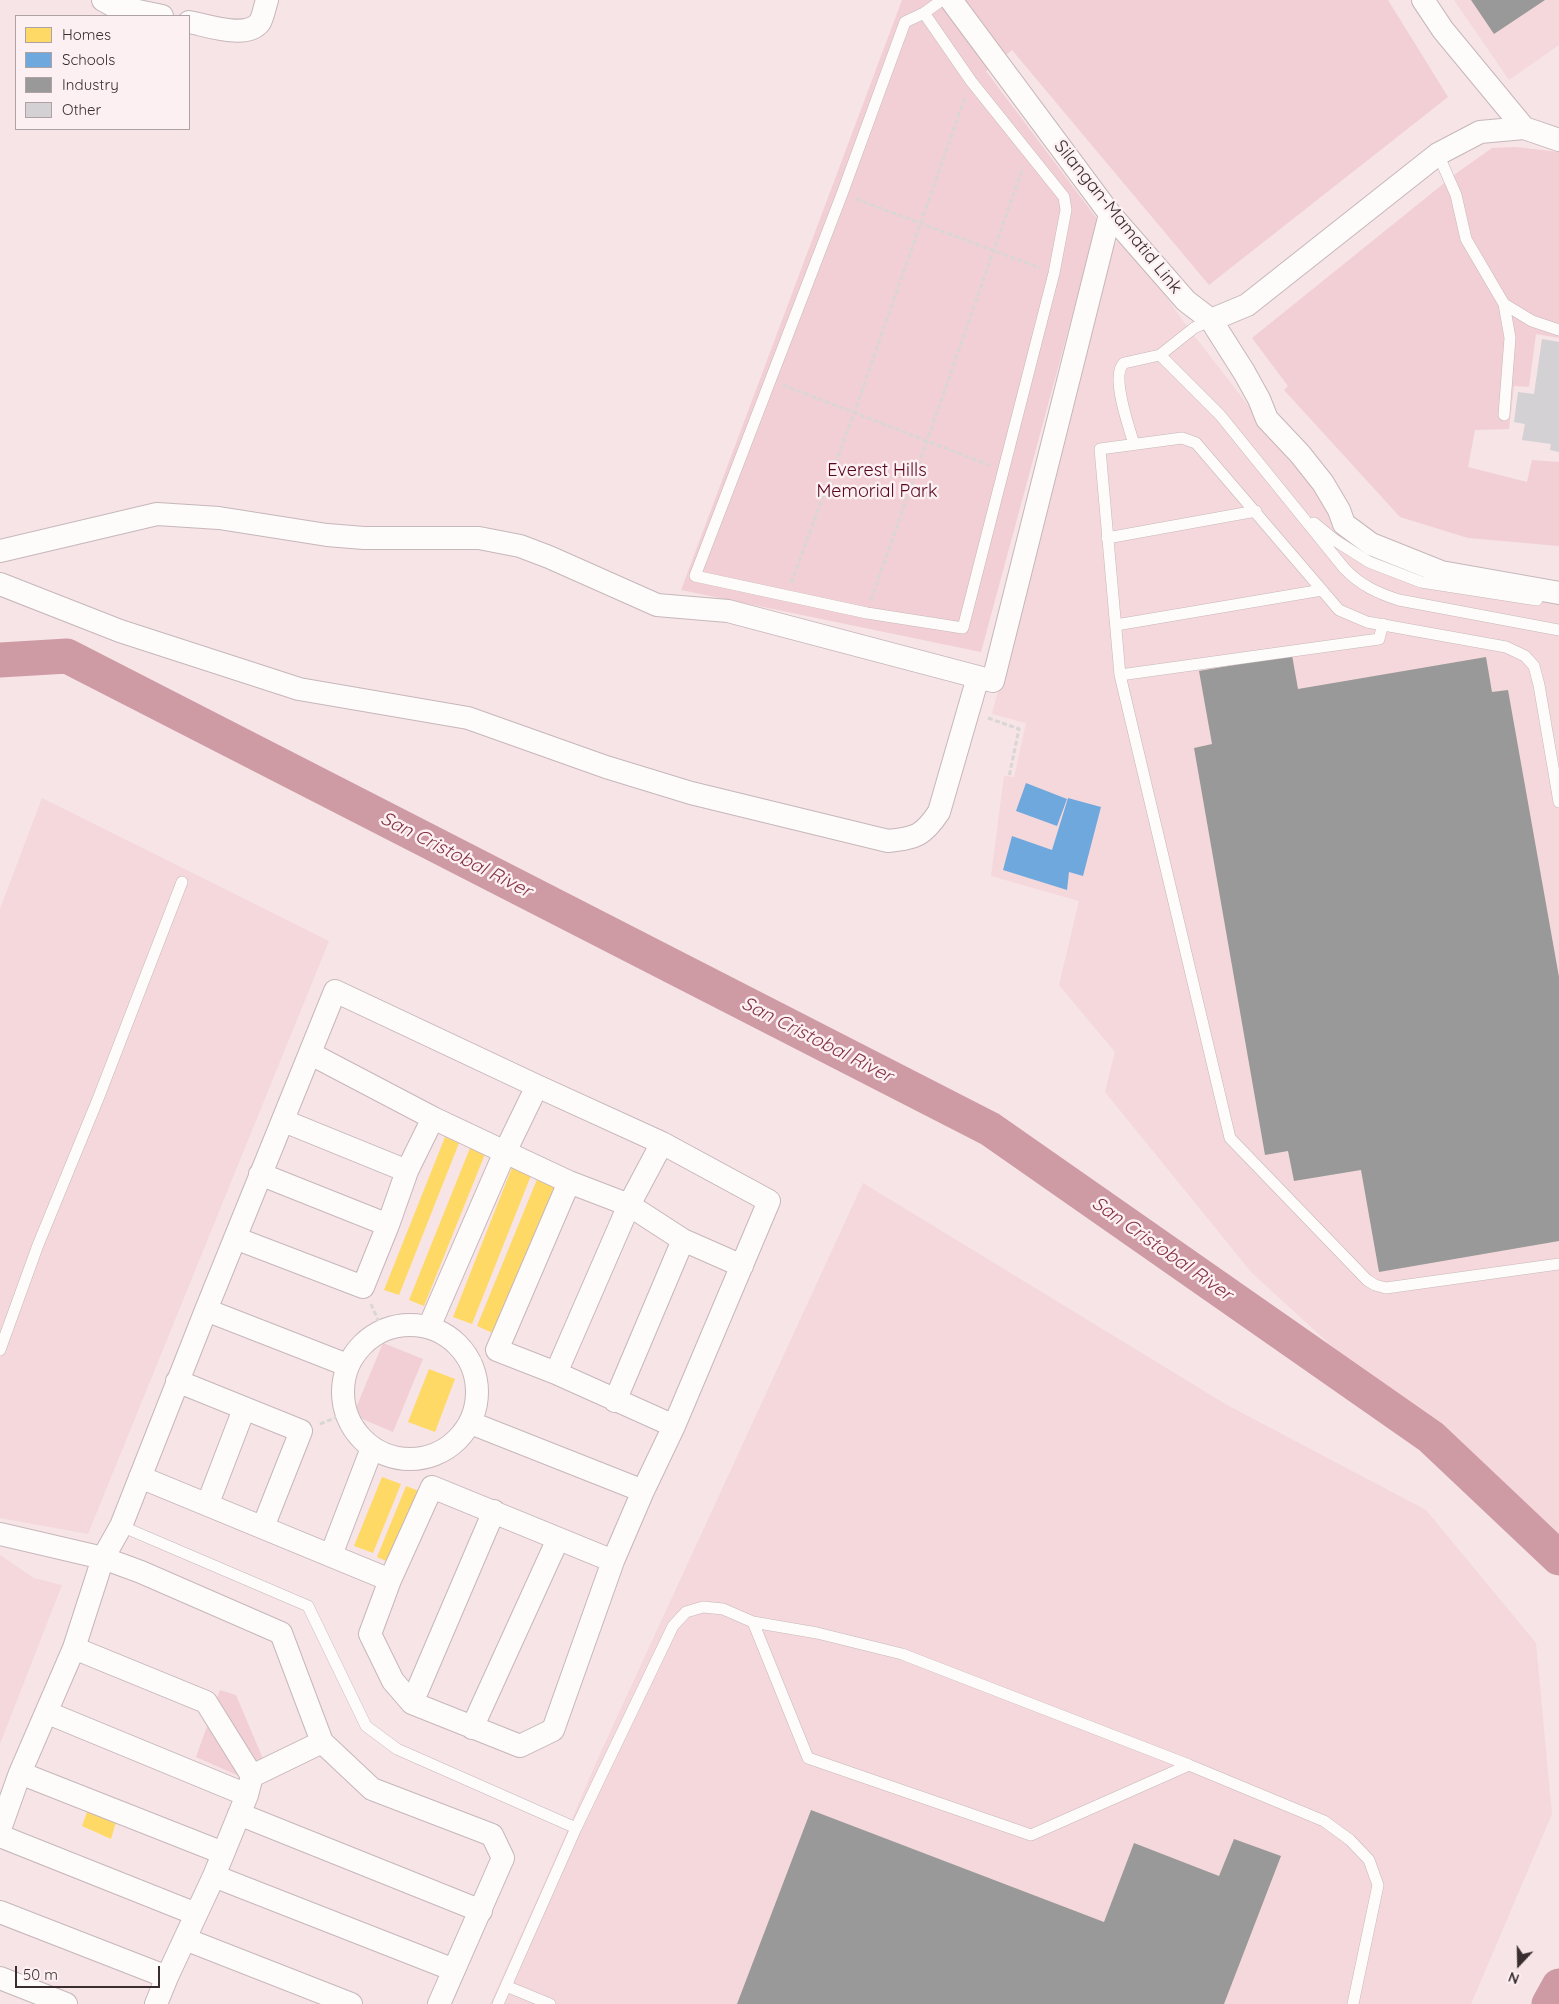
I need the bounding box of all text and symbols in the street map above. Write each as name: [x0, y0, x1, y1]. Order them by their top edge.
legend: [15, 15, 190, 130]
text: Homes: [62, 25, 111, 44]
text: Schools: [62, 50, 115, 69]
text: Industry: [62, 75, 119, 94]
text: Other: [62, 100, 101, 119]
street label: Silangan-Mamatid Link: [1049, 136, 1187, 298]
park label: Everest Hills Memorial Park: [816, 460, 938, 502]
water label: San Cristobal River: [377, 807, 535, 903]
water label: San Cristobal River: [738, 992, 896, 1088]
water label: San Cristobal River: [1087, 1192, 1237, 1306]
north arrow: [1494, 1939, 1544, 1989]
scale bar: [18, 1956, 162, 1988]
text: 50 m: [23, 1965, 58, 1984]
text: N: [1506, 1968, 1522, 1988]

